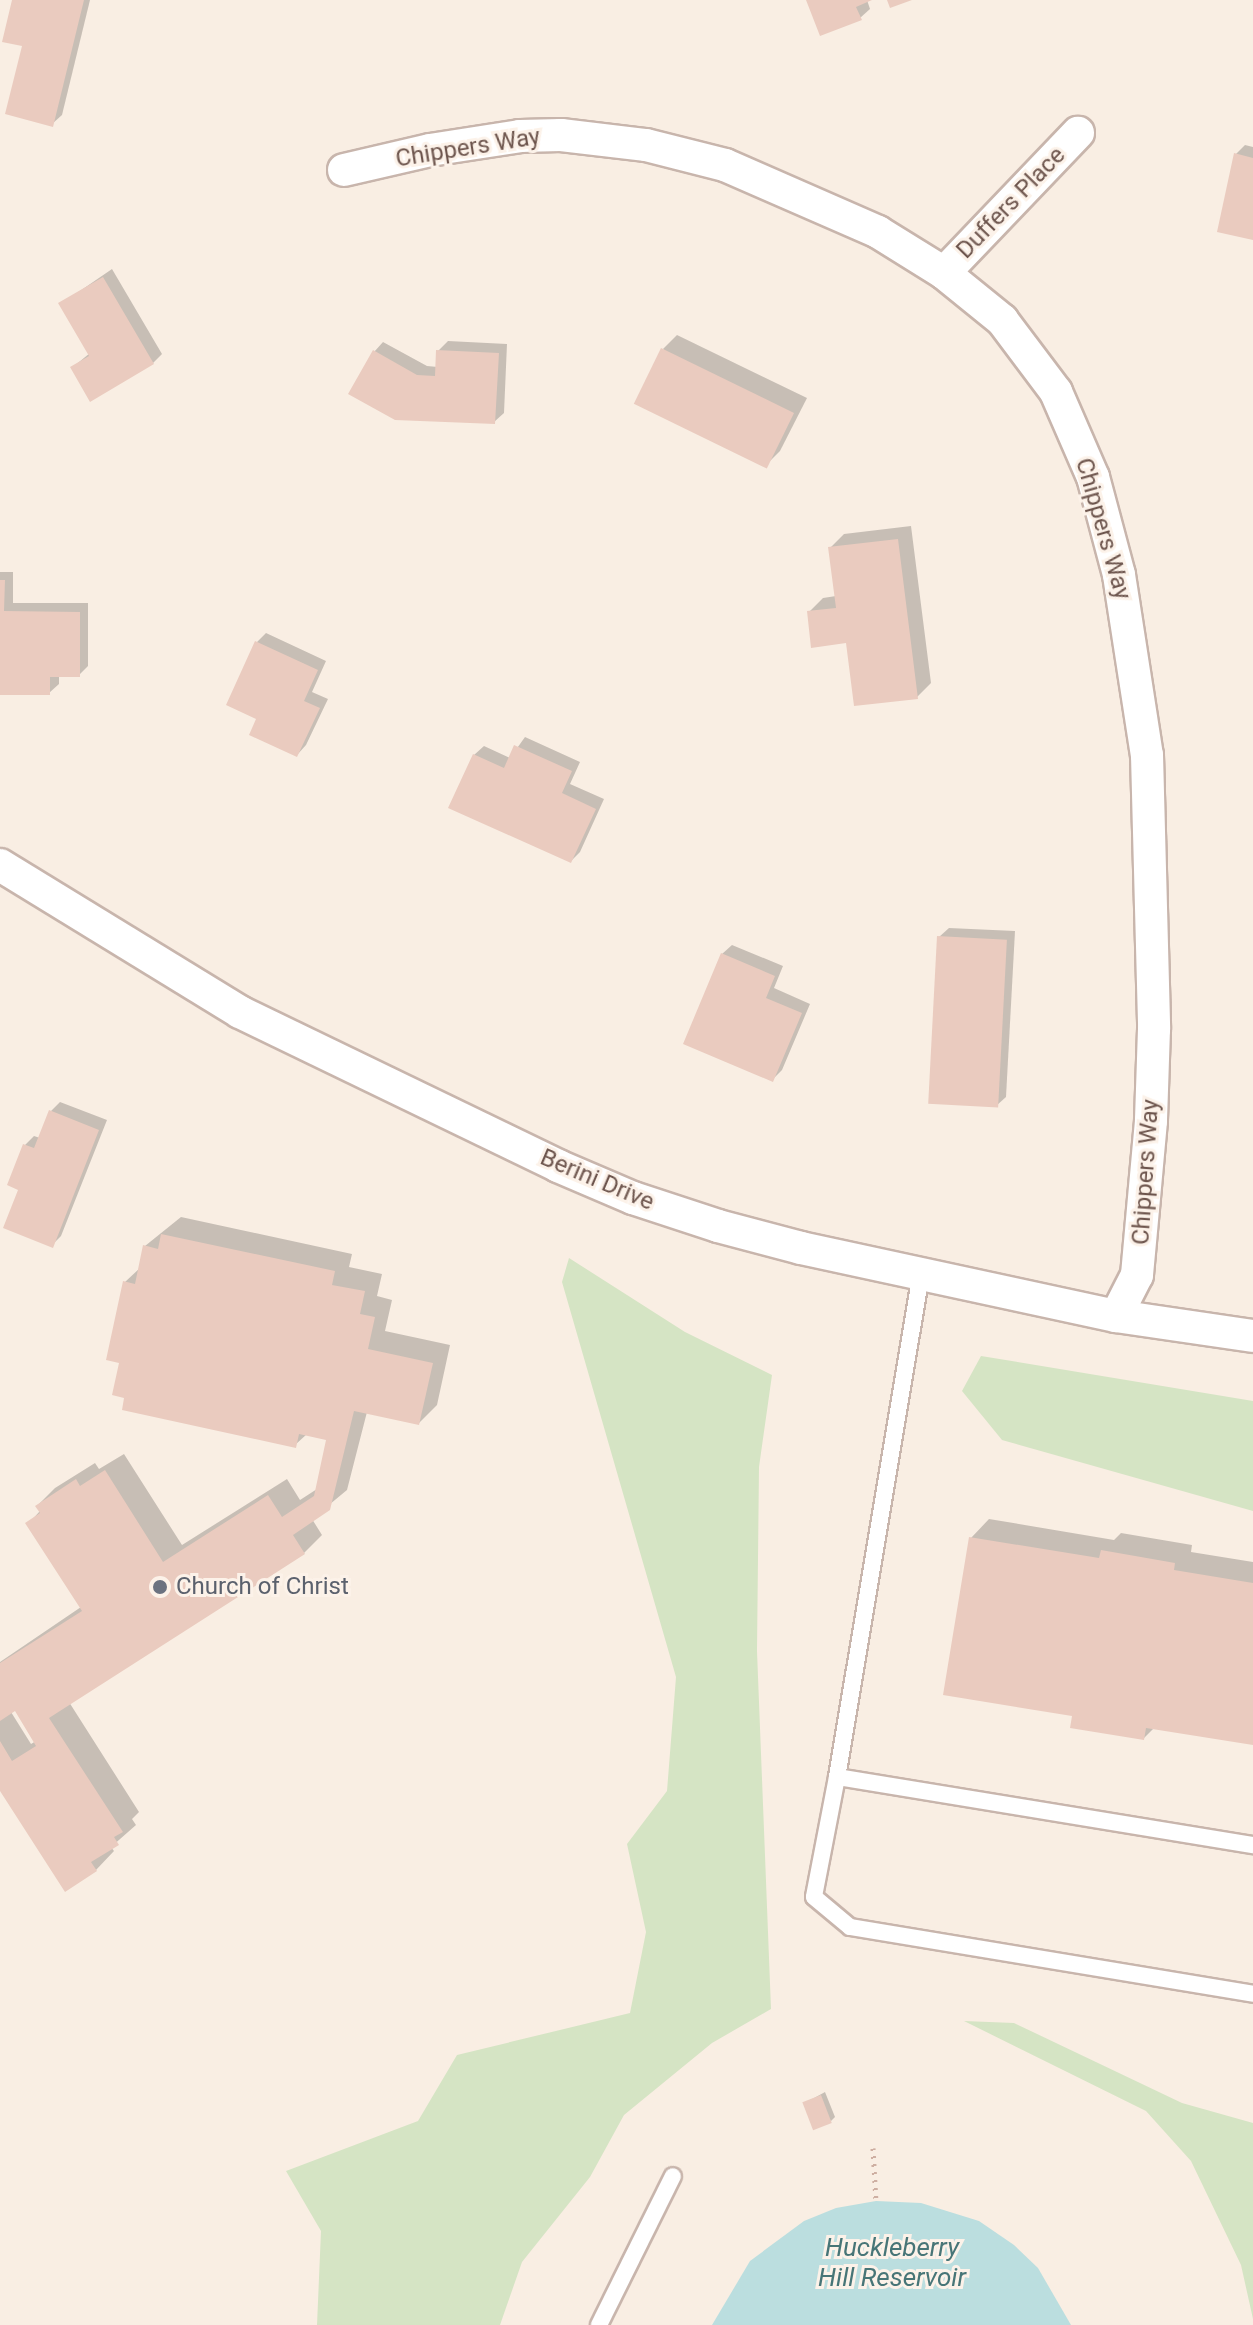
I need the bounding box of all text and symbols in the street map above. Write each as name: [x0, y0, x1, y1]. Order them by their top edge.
street label: Chippers Way: [394, 122, 542, 174]
street label: Duffers Place: [951, 141, 1071, 265]
street label: Chippers Way: [1069, 455, 1137, 603]
street label: Chippers Way: [1127, 1098, 1165, 1246]
street label: Berini Drive: [536, 1143, 658, 1217]
place label: Church of Christ: [176, 1573, 349, 1601]
marker: Church of Christ: [151, 1578, 169, 1596]
water label: Huckleberry Hill Reservoir: [818, 2232, 966, 2294]

